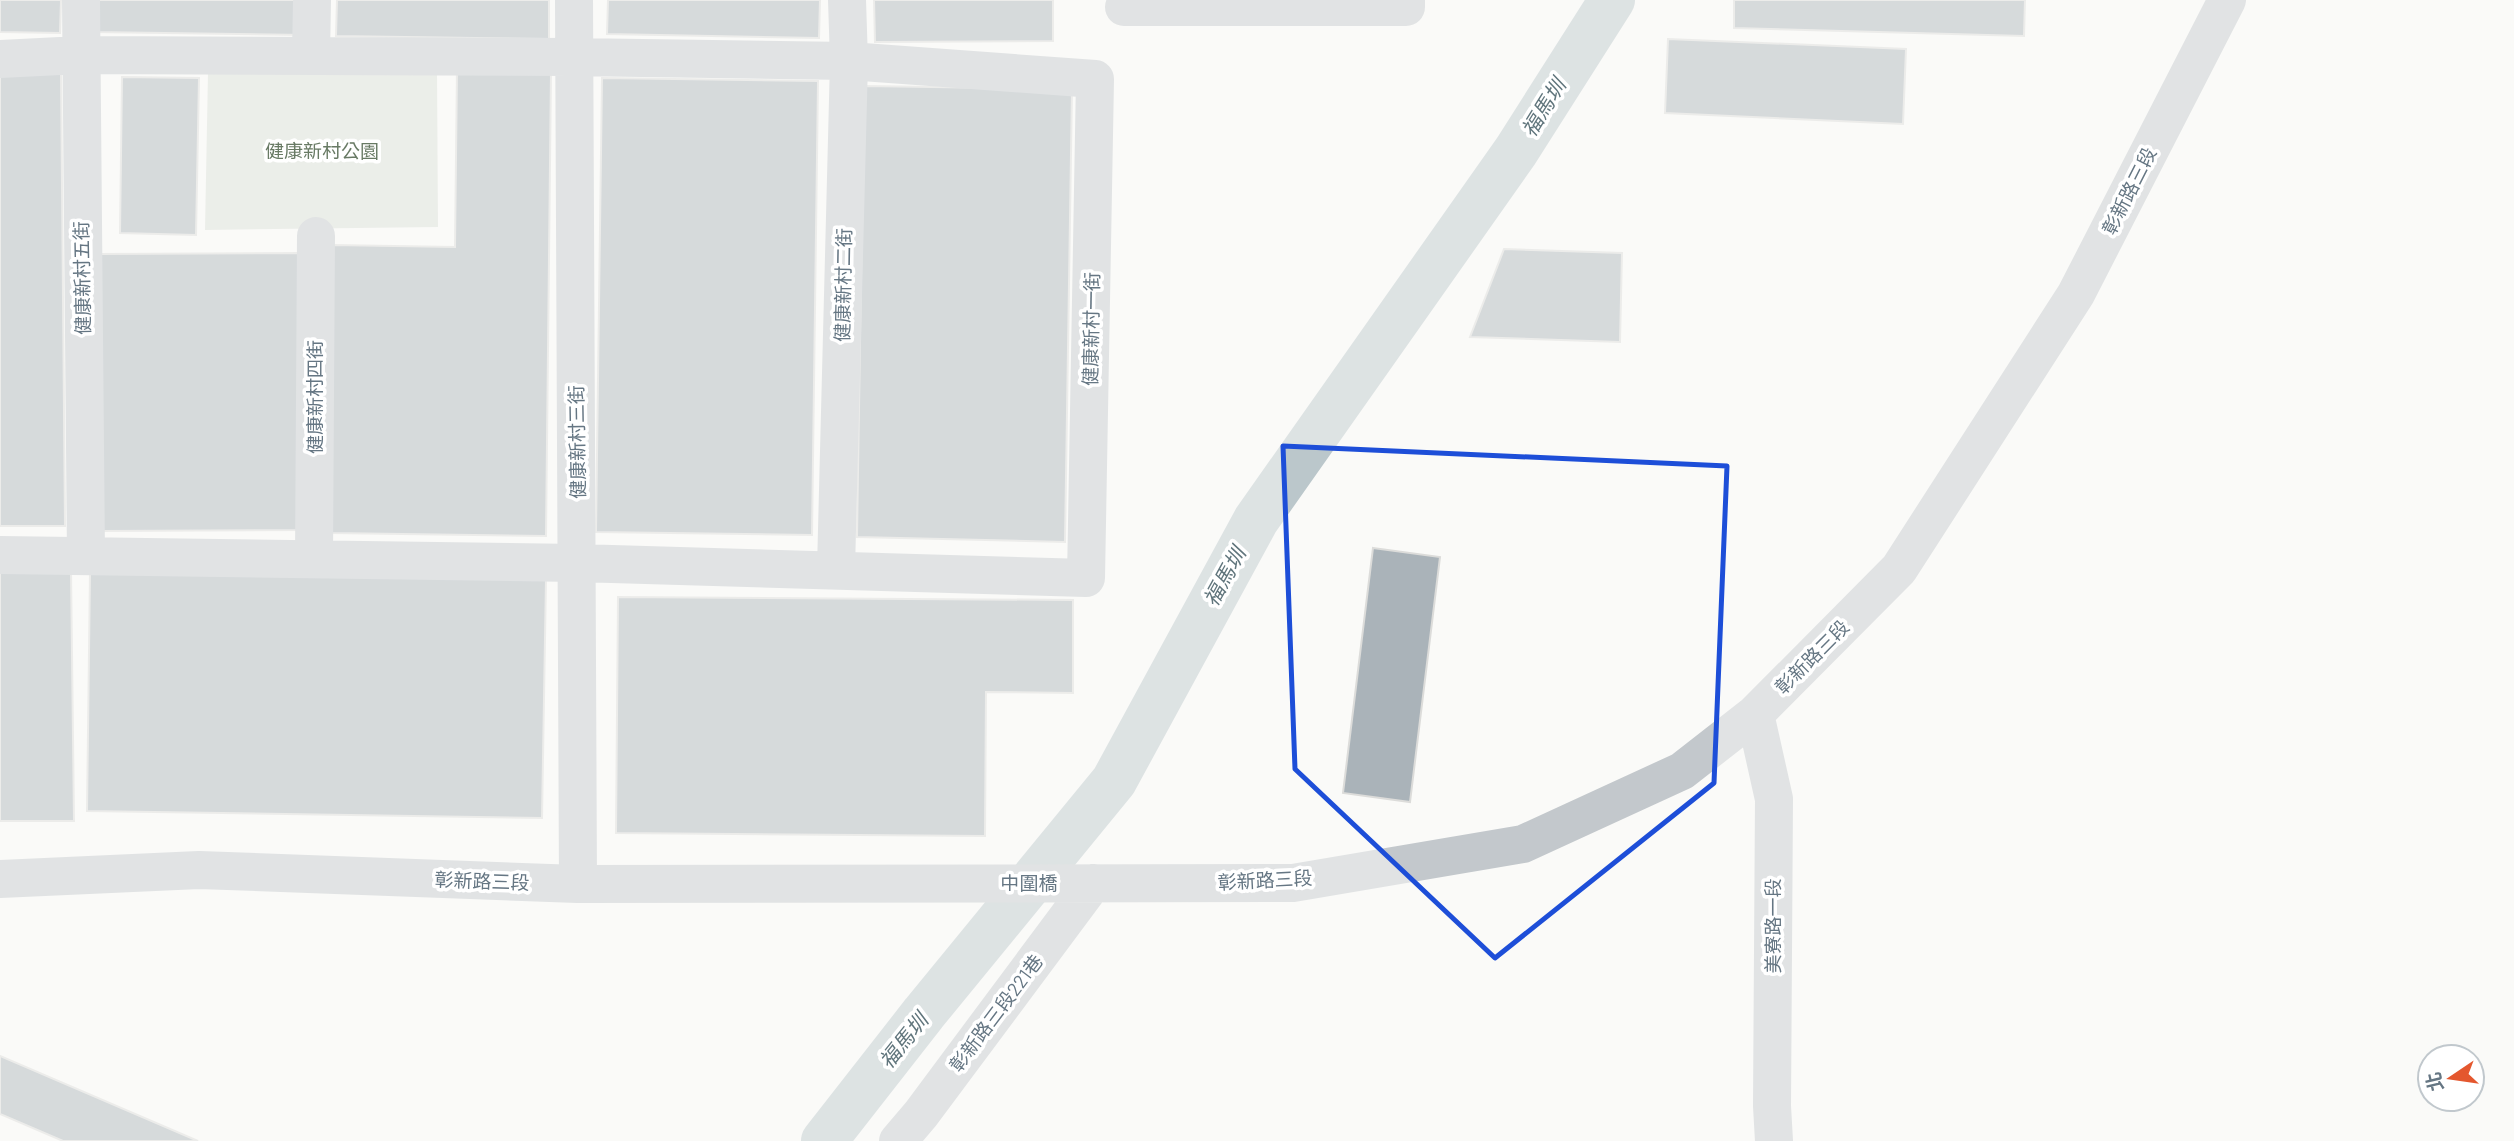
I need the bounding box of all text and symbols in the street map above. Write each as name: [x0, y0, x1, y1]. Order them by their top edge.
water label: 福馬圳: [1515, 71, 1572, 141]
park label: 健康新村公園: [265, 139, 379, 162]
street label: 彰新路三段: [2097, 143, 2160, 238]
street label: 健康新村五街: [69, 221, 94, 335]
street label: 健康新村二街: [830, 228, 855, 342]
street label: 健康新村一街: [1078, 272, 1103, 386]
street label: 健康新村四街: [303, 340, 326, 454]
street label: 健康新村三街: [564, 385, 589, 499]
water label: 福馬圳: [1197, 540, 1251, 610]
street label: 彰新路三段: [1770, 615, 1853, 698]
street label: 彰新路三段: [1217, 866, 1313, 893]
street label: 彰新路三段: [434, 867, 530, 894]
street label: 中圍橋: [1000, 871, 1058, 894]
street label: 美寮路一段: [1761, 878, 1784, 974]
street label: 彰新路三段221巷: [944, 950, 1047, 1076]
water label: 福馬圳: [873, 1005, 934, 1072]
north arrow: [2416, 1043, 2486, 1113]
text: 北: [2421, 1070, 2447, 1094]

